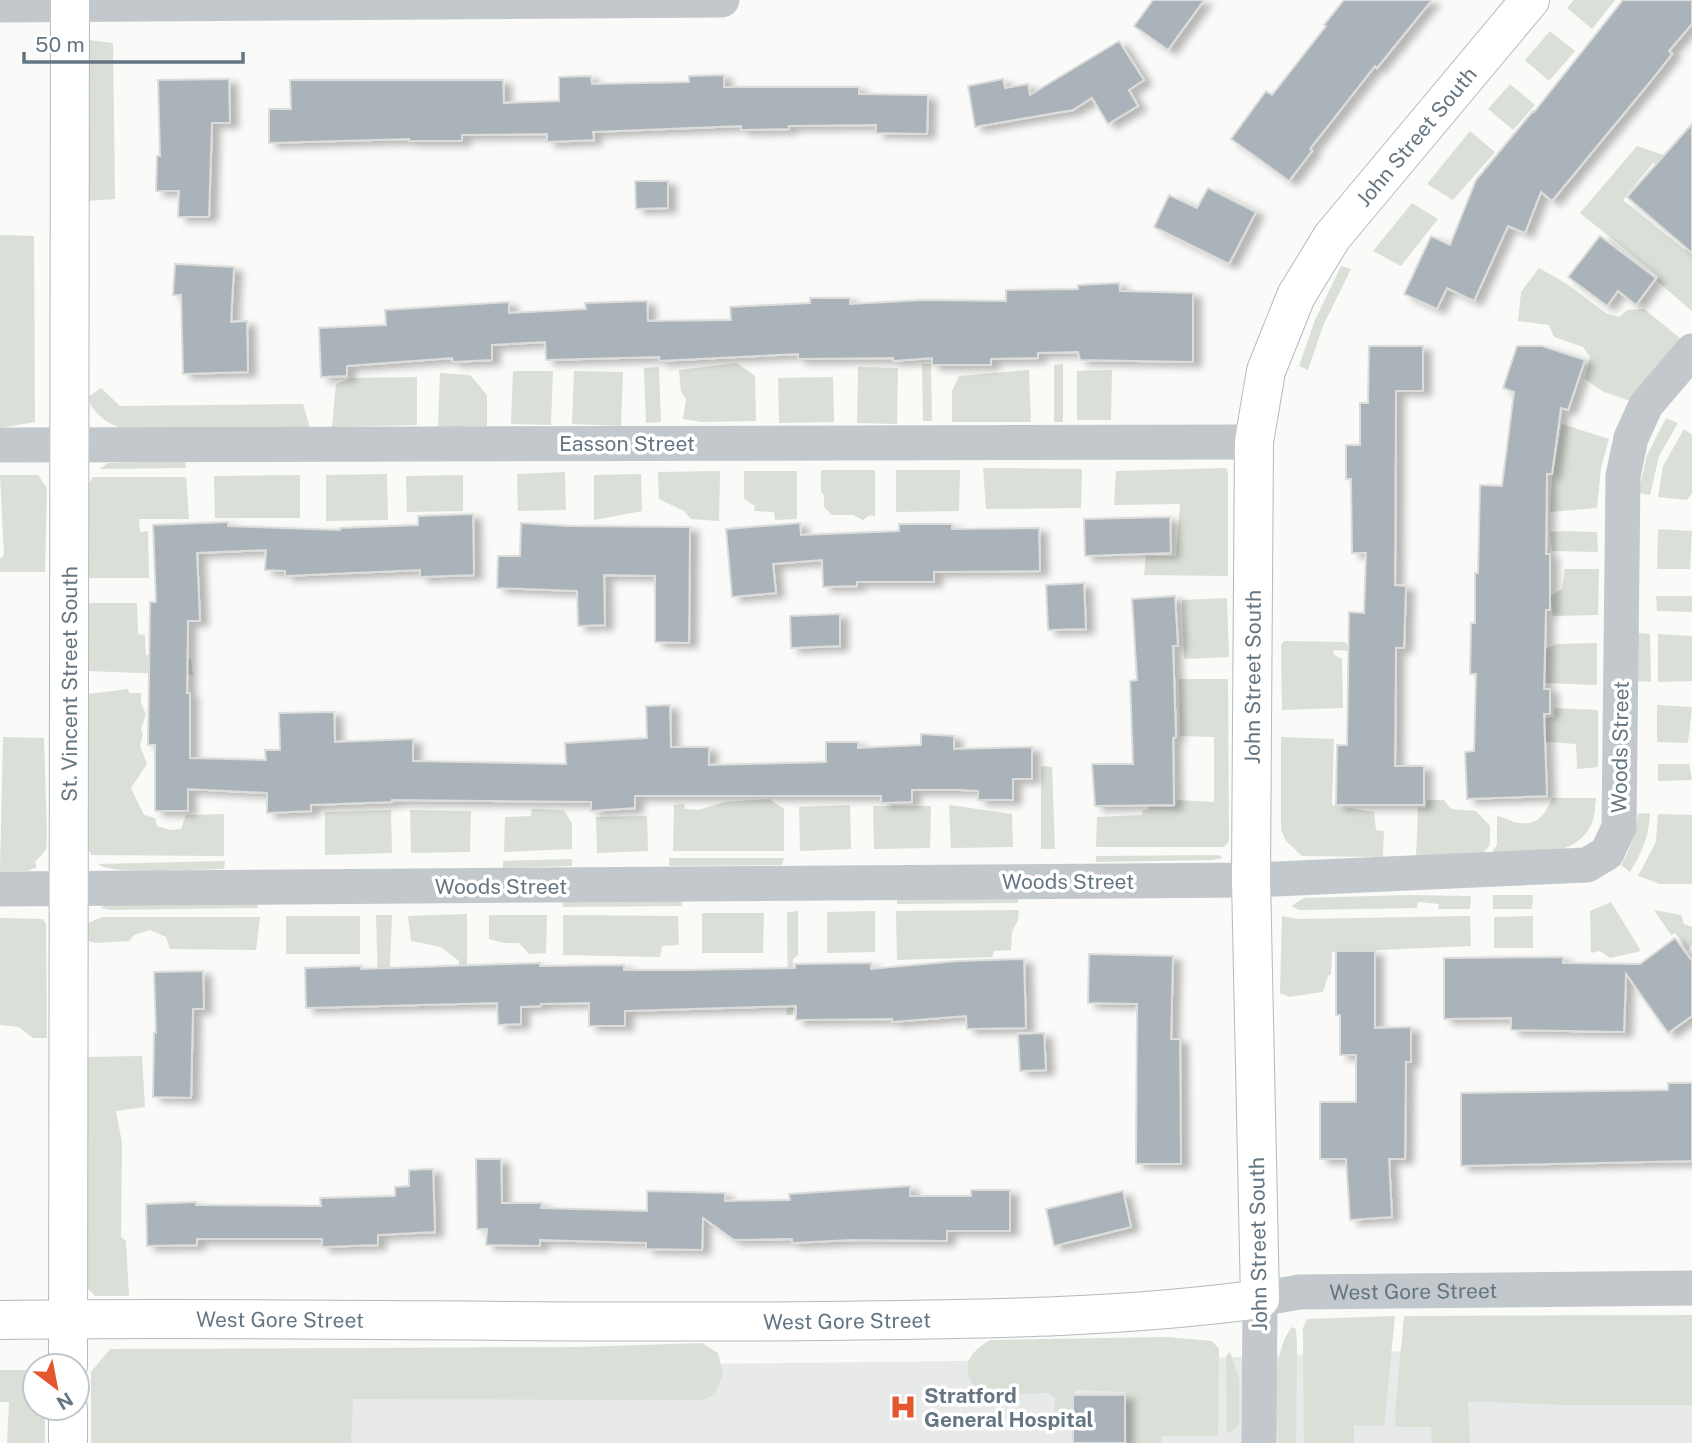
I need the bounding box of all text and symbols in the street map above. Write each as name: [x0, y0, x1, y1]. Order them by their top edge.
scale bar: [24, 21, 243, 65]
text: 50 m: [35, 32, 85, 57]
street label: John Street South: [1351, 61, 1482, 211]
street label: Easson Street: [559, 431, 695, 456]
street label: St. Vincent Street South: [56, 566, 82, 802]
street label: John Street South: [1239, 590, 1265, 764]
street label: Woods Street: [1606, 681, 1634, 813]
street label: Woods Street: [1002, 869, 1134, 894]
street label: Woods Street: [435, 874, 567, 899]
street label: John Street South: [1244, 1157, 1272, 1331]
street label: West Gore Street: [1329, 1277, 1498, 1304]
street label: West Gore Street: [196, 1306, 364, 1332]
street label: West Gore Street: [763, 1307, 931, 1334]
north arrow: [21, 1352, 91, 1422]
place label: Stratford General Hospital: [924, 1383, 1094, 1432]
text: N: [53, 1388, 77, 1415]
hospital icon: Stratford General Hospital: [888, 1392, 918, 1422]

